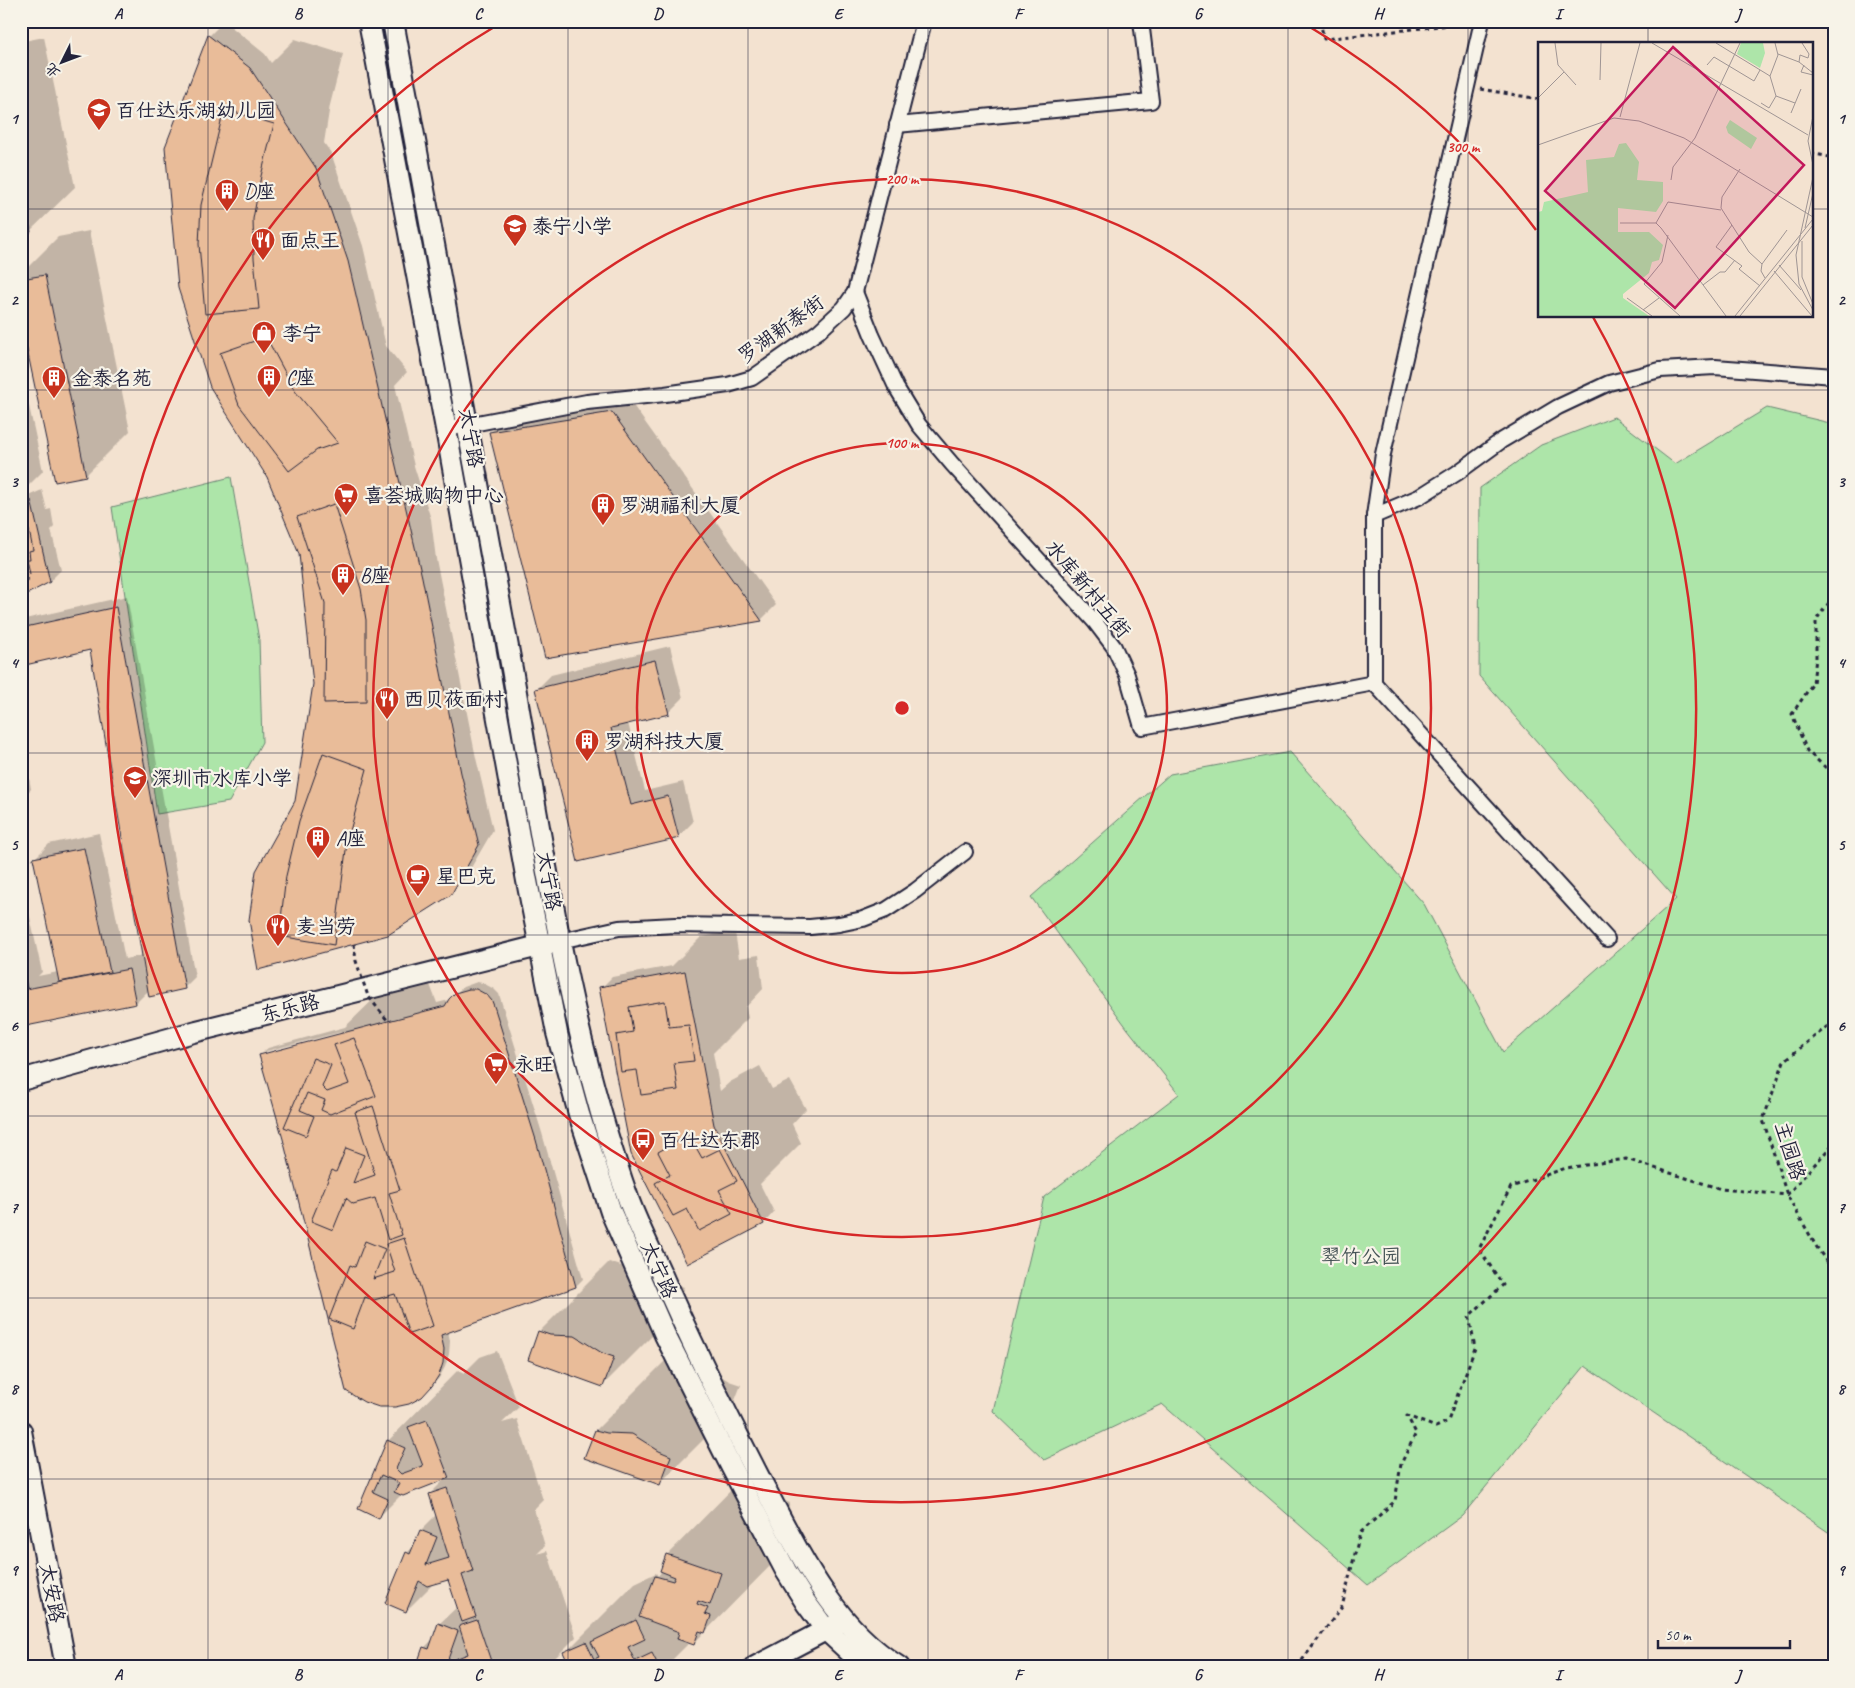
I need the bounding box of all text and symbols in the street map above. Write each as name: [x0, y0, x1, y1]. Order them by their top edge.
text: A: [114, 4, 124, 24]
text: B: [294, 4, 304, 24]
text: C: [474, 4, 484, 24]
text: D: [653, 4, 664, 24]
text: E: [834, 4, 845, 24]
text: F: [1014, 4, 1025, 24]
text: G: [1194, 4, 1204, 24]
text: H: [1373, 4, 1385, 24]
text: I: [1555, 4, 1565, 24]
text: J: [1734, 4, 1743, 24]
north arrow: [38, 38, 88, 88]
inset map: [1538, 42, 1812, 318]
text: 北: [42, 59, 64, 81]
school or university icon: 百仕达乐湖幼儿园: [86, 97, 112, 131]
place label: 百仕达乐湖幼儿园: [116, 98, 276, 123]
text: 1: [10, 109, 19, 129]
text: 1: [1837, 109, 1846, 129]
text: 300 m: [1447, 138, 1481, 157]
text: 200 m: [886, 170, 920, 189]
building icon: D座: [214, 178, 240, 212]
place label: D座: [244, 179, 276, 204]
school or university icon: 泰宁小学: [502, 213, 528, 247]
place label: 泰宁小学: [532, 214, 612, 239]
restaurant icon: 面点王: [250, 227, 276, 261]
place label: 面点王: [280, 228, 340, 253]
street label: 罗湖新泰街: [733, 289, 829, 369]
text: 2: [10, 290, 19, 310]
text: 2: [1837, 290, 1846, 310]
shop icon: 李宁: [251, 320, 277, 354]
place label: 李宁: [282, 321, 322, 346]
building icon: C座: [256, 364, 282, 398]
building icon: 金泰名苑: [41, 365, 67, 399]
place label: C座: [286, 365, 315, 390]
place label: 金泰名苑: [72, 366, 152, 391]
street label: 太宁路: [453, 406, 489, 471]
text: 100 m: [886, 434, 920, 453]
text: 3: [10, 472, 19, 492]
text: 3: [1837, 472, 1846, 492]
supermarket icon: 喜荟城购物中心: [333, 482, 359, 516]
place label: 喜荟城购物中心: [364, 483, 504, 508]
building icon: 罗湖福利大厦: [590, 492, 616, 526]
place label: 罗湖福利大厦: [620, 493, 740, 518]
street label: 水库新村五街: [1040, 535, 1136, 643]
building icon: B座: [330, 562, 356, 596]
place label: B座: [360, 563, 390, 588]
text: 4: [10, 653, 19, 673]
text: 4: [1837, 653, 1846, 673]
restaurant icon: 西贝莜面村: [374, 686, 400, 720]
place label: 西贝莜面村: [404, 687, 504, 712]
centre of rings: [893, 699, 911, 717]
building icon: 罗湖科技大厦: [574, 728, 600, 762]
place label: 罗湖科技大厦: [604, 729, 724, 754]
school or university icon: 深圳市水库小学: [122, 765, 148, 799]
place label: 深圳市水库小学: [152, 766, 292, 791]
building icon: A座: [305, 825, 331, 859]
place label: A座: [336, 826, 366, 851]
text: 5: [11, 835, 20, 855]
text: 5: [1838, 835, 1847, 855]
street label: 太宁路: [531, 849, 567, 914]
cafe icon: 星巴克: [405, 863, 431, 897]
place label: 星巴克: [436, 864, 496, 889]
restaurant icon: 麦当劳: [265, 913, 291, 947]
place label: 麦当劳: [296, 914, 356, 939]
street label: 东乐路: [258, 988, 323, 1027]
text: 6: [10, 1016, 19, 1036]
text: 6: [1837, 1016, 1846, 1036]
supermarket icon: 永旺: [483, 1051, 509, 1085]
place label: 永旺: [514, 1052, 554, 1077]
street label: 主园路: [1769, 1119, 1811, 1184]
bus stop icon: 百仕达东郡: [630, 1127, 656, 1161]
place label: 百仕达东郡: [660, 1128, 760, 1153]
text: 7: [10, 1198, 19, 1218]
text: 7: [1837, 1198, 1846, 1218]
street label: 太宁路: [635, 1238, 683, 1303]
park label: 翠竹公园: [1321, 1244, 1401, 1269]
text: 8: [10, 1379, 19, 1399]
text: 8: [1837, 1379, 1846, 1399]
text: 9: [10, 1560, 19, 1580]
text: 9: [1837, 1560, 1846, 1580]
street label: 太安路: [34, 1561, 70, 1626]
scale bar: [1658, 1618, 1790, 1650]
text: 50 m: [1665, 1626, 1692, 1645]
text: A: [114, 1665, 124, 1685]
text: B: [294, 1665, 304, 1685]
text: C: [474, 1665, 484, 1685]
text: D: [653, 1665, 664, 1685]
text: E: [834, 1665, 845, 1685]
text: F: [1014, 1665, 1025, 1685]
text: G: [1194, 1665, 1204, 1685]
text: H: [1373, 1665, 1385, 1685]
text: I: [1555, 1665, 1565, 1685]
text: J: [1734, 1665, 1743, 1685]

